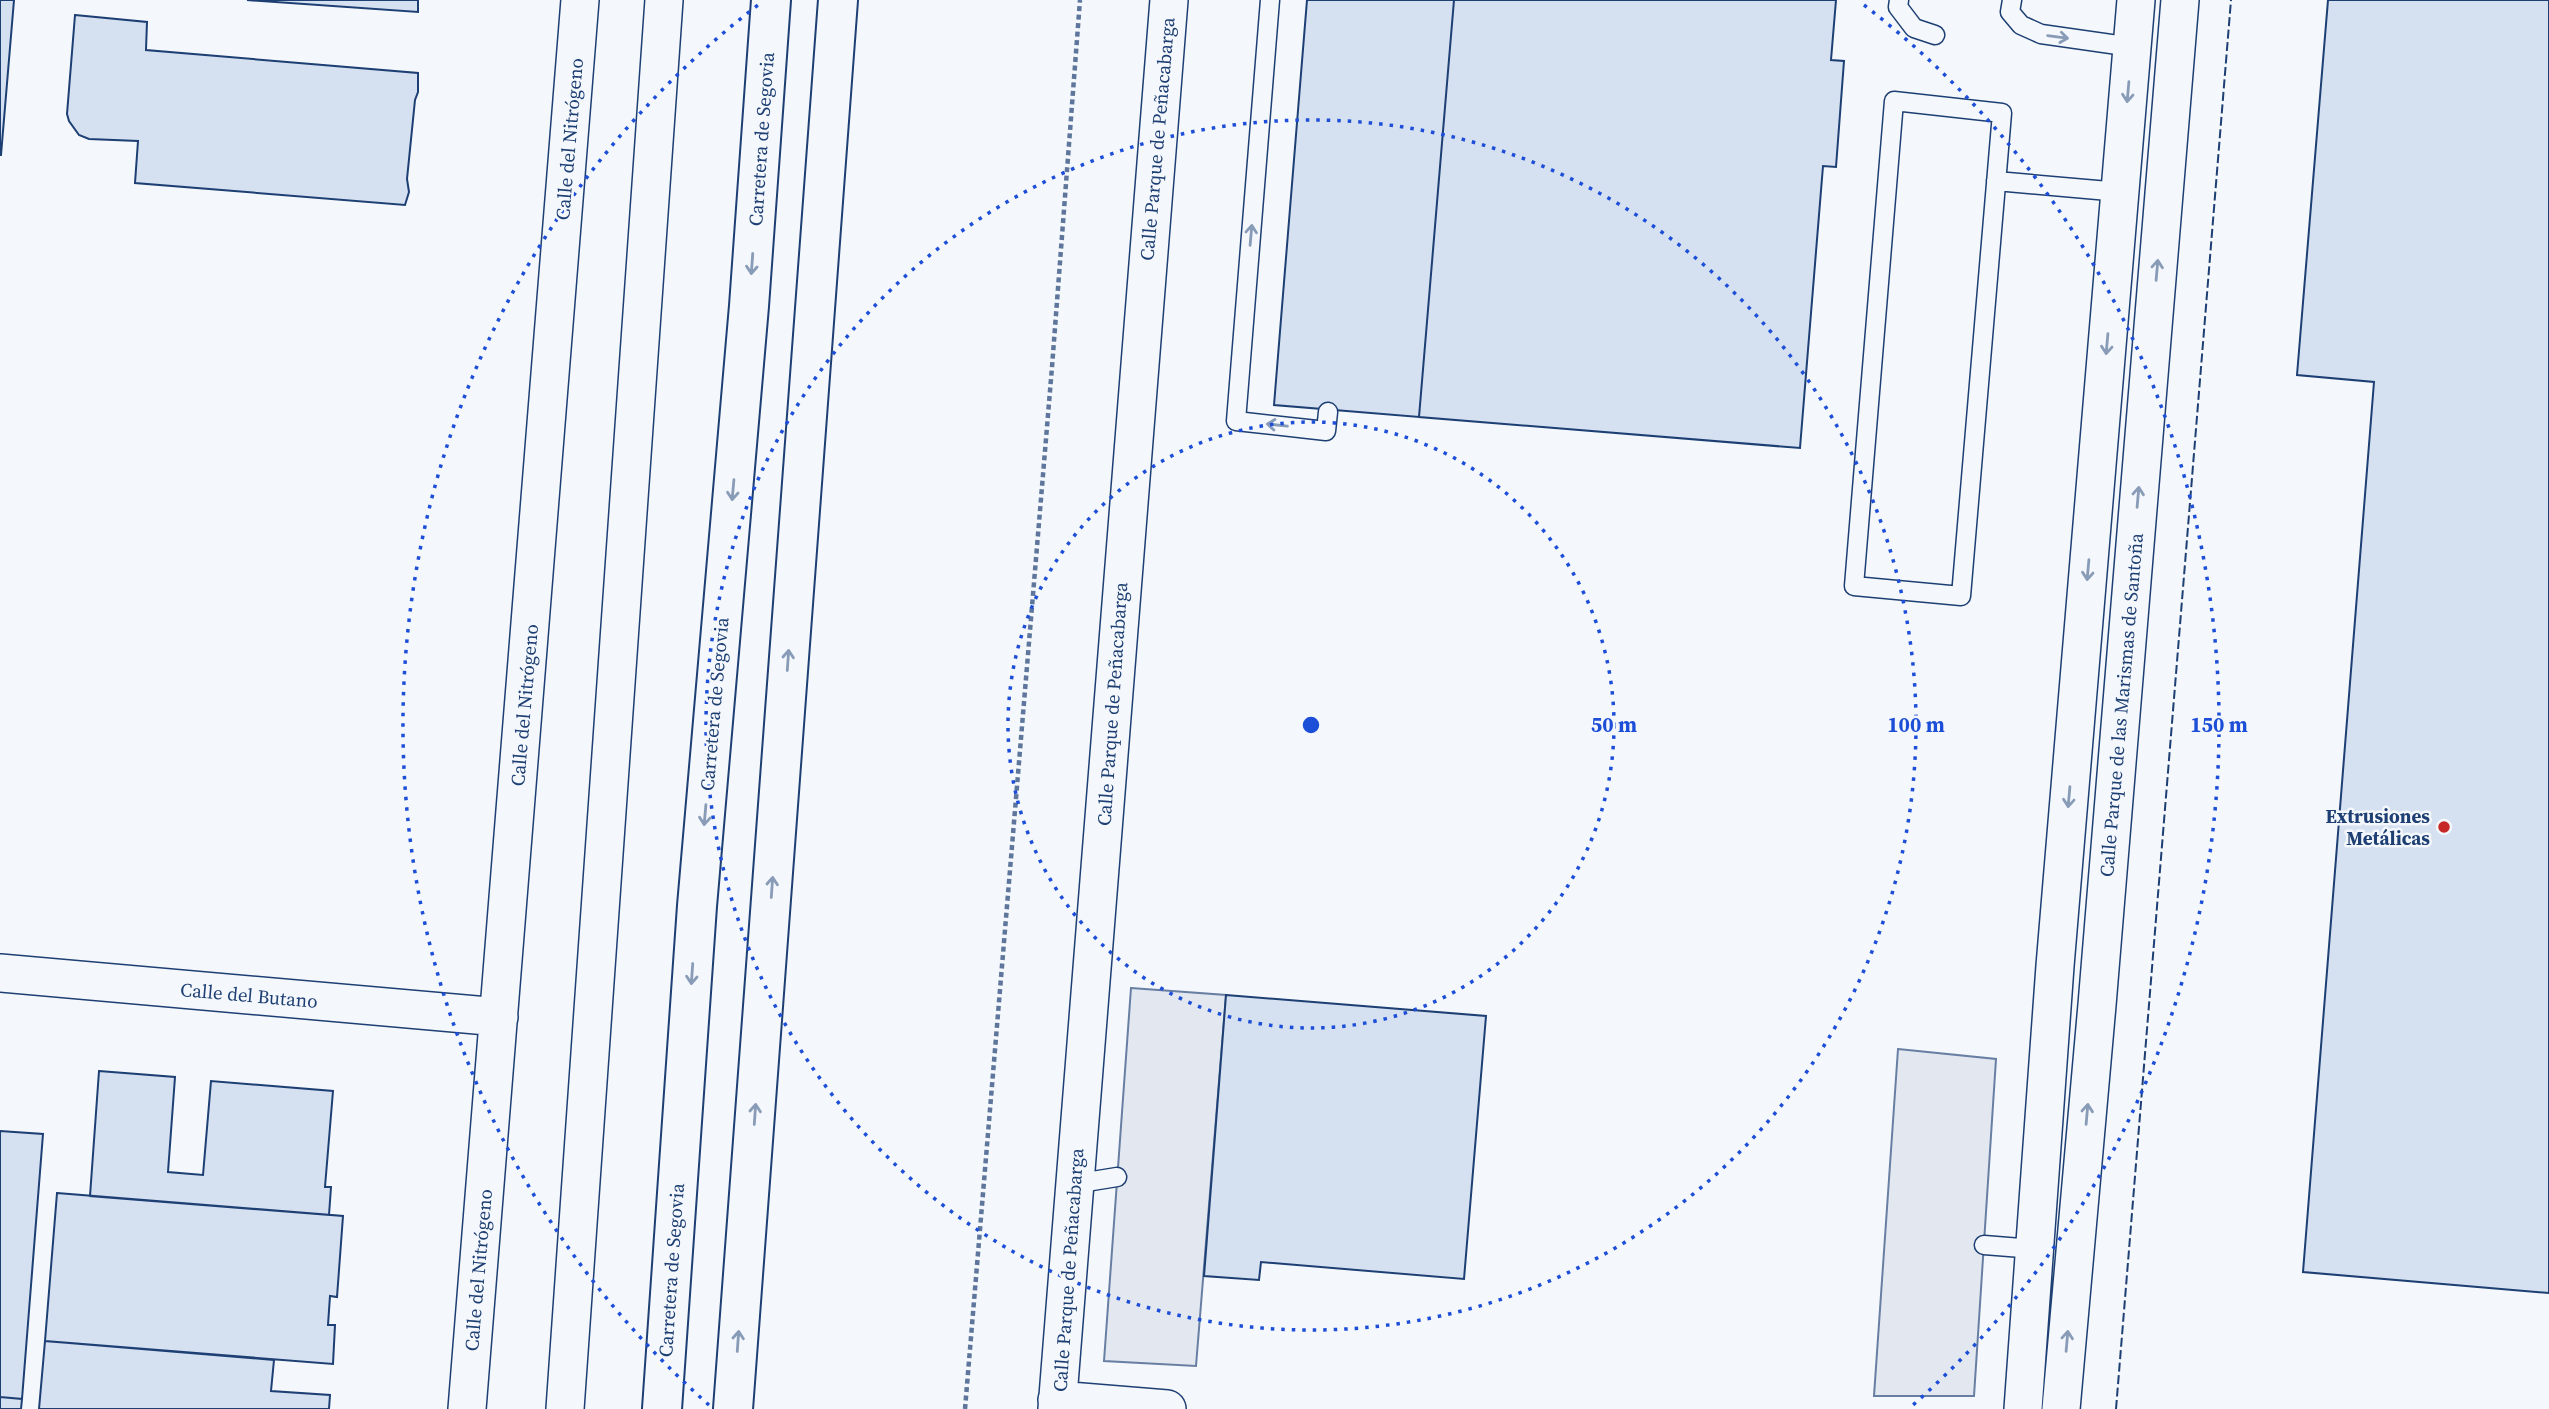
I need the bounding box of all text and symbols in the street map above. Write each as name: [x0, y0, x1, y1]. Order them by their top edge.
street label: Calle Parque de Peñacabarga: [1133, 16, 1181, 262]
one-way arrow: [2046, 30, 2069, 43]
street label: Carretera de Segovia: [742, 51, 780, 227]
street label: Calle del Nitrógeno: [549, 57, 589, 221]
one-way arrow: [2121, 81, 2134, 103]
one-way arrow: [1245, 224, 1258, 247]
one-way arrow: [745, 252, 758, 274]
one-way arrow: [2151, 260, 2164, 282]
one-way arrow: [2100, 332, 2113, 354]
one-way arrow: [1266, 419, 1289, 432]
one-way arrow: [726, 478, 739, 501]
one-way arrow: [2132, 486, 2145, 509]
street label: Calle Parque de las Marismas de Santoña: [2093, 532, 2149, 878]
one-way arrow: [2081, 558, 2094, 581]
street label: Calle Parque de Peñacabarga: [1091, 581, 1134, 827]
street label: Carretera de Segovia: [693, 616, 735, 792]
street label: Calle del Nitrógeno: [504, 623, 544, 787]
one-way arrow: [782, 649, 795, 672]
text: 50 m: [1591, 710, 1637, 739]
text: 100 m: [1887, 710, 1945, 739]
text: 150 m: [2190, 710, 2248, 739]
centre of rings: [1299, 713, 1323, 737]
one-way arrow: [2062, 785, 2075, 808]
one-way arrow: [698, 803, 711, 825]
place label: Extrusiones Metálicas: [2326, 803, 2430, 851]
marker: Extrusiones Metálicas: [2436, 819, 2452, 835]
one-way arrow: [765, 876, 778, 899]
one-way arrow: [685, 963, 698, 985]
street label: Calle del Butano: [179, 976, 319, 1014]
one-way arrow: [749, 1103, 762, 1126]
one-way arrow: [2081, 1104, 2094, 1126]
street label: Calle Parque de Peñacabarga: [1047, 1147, 1090, 1393]
street label: Carretera de Segovia: [652, 1182, 690, 1358]
street label: Calle del Nitrógeno: [458, 1188, 498, 1352]
one-way arrow: [732, 1330, 745, 1353]
one-way arrow: [2061, 1330, 2074, 1353]

